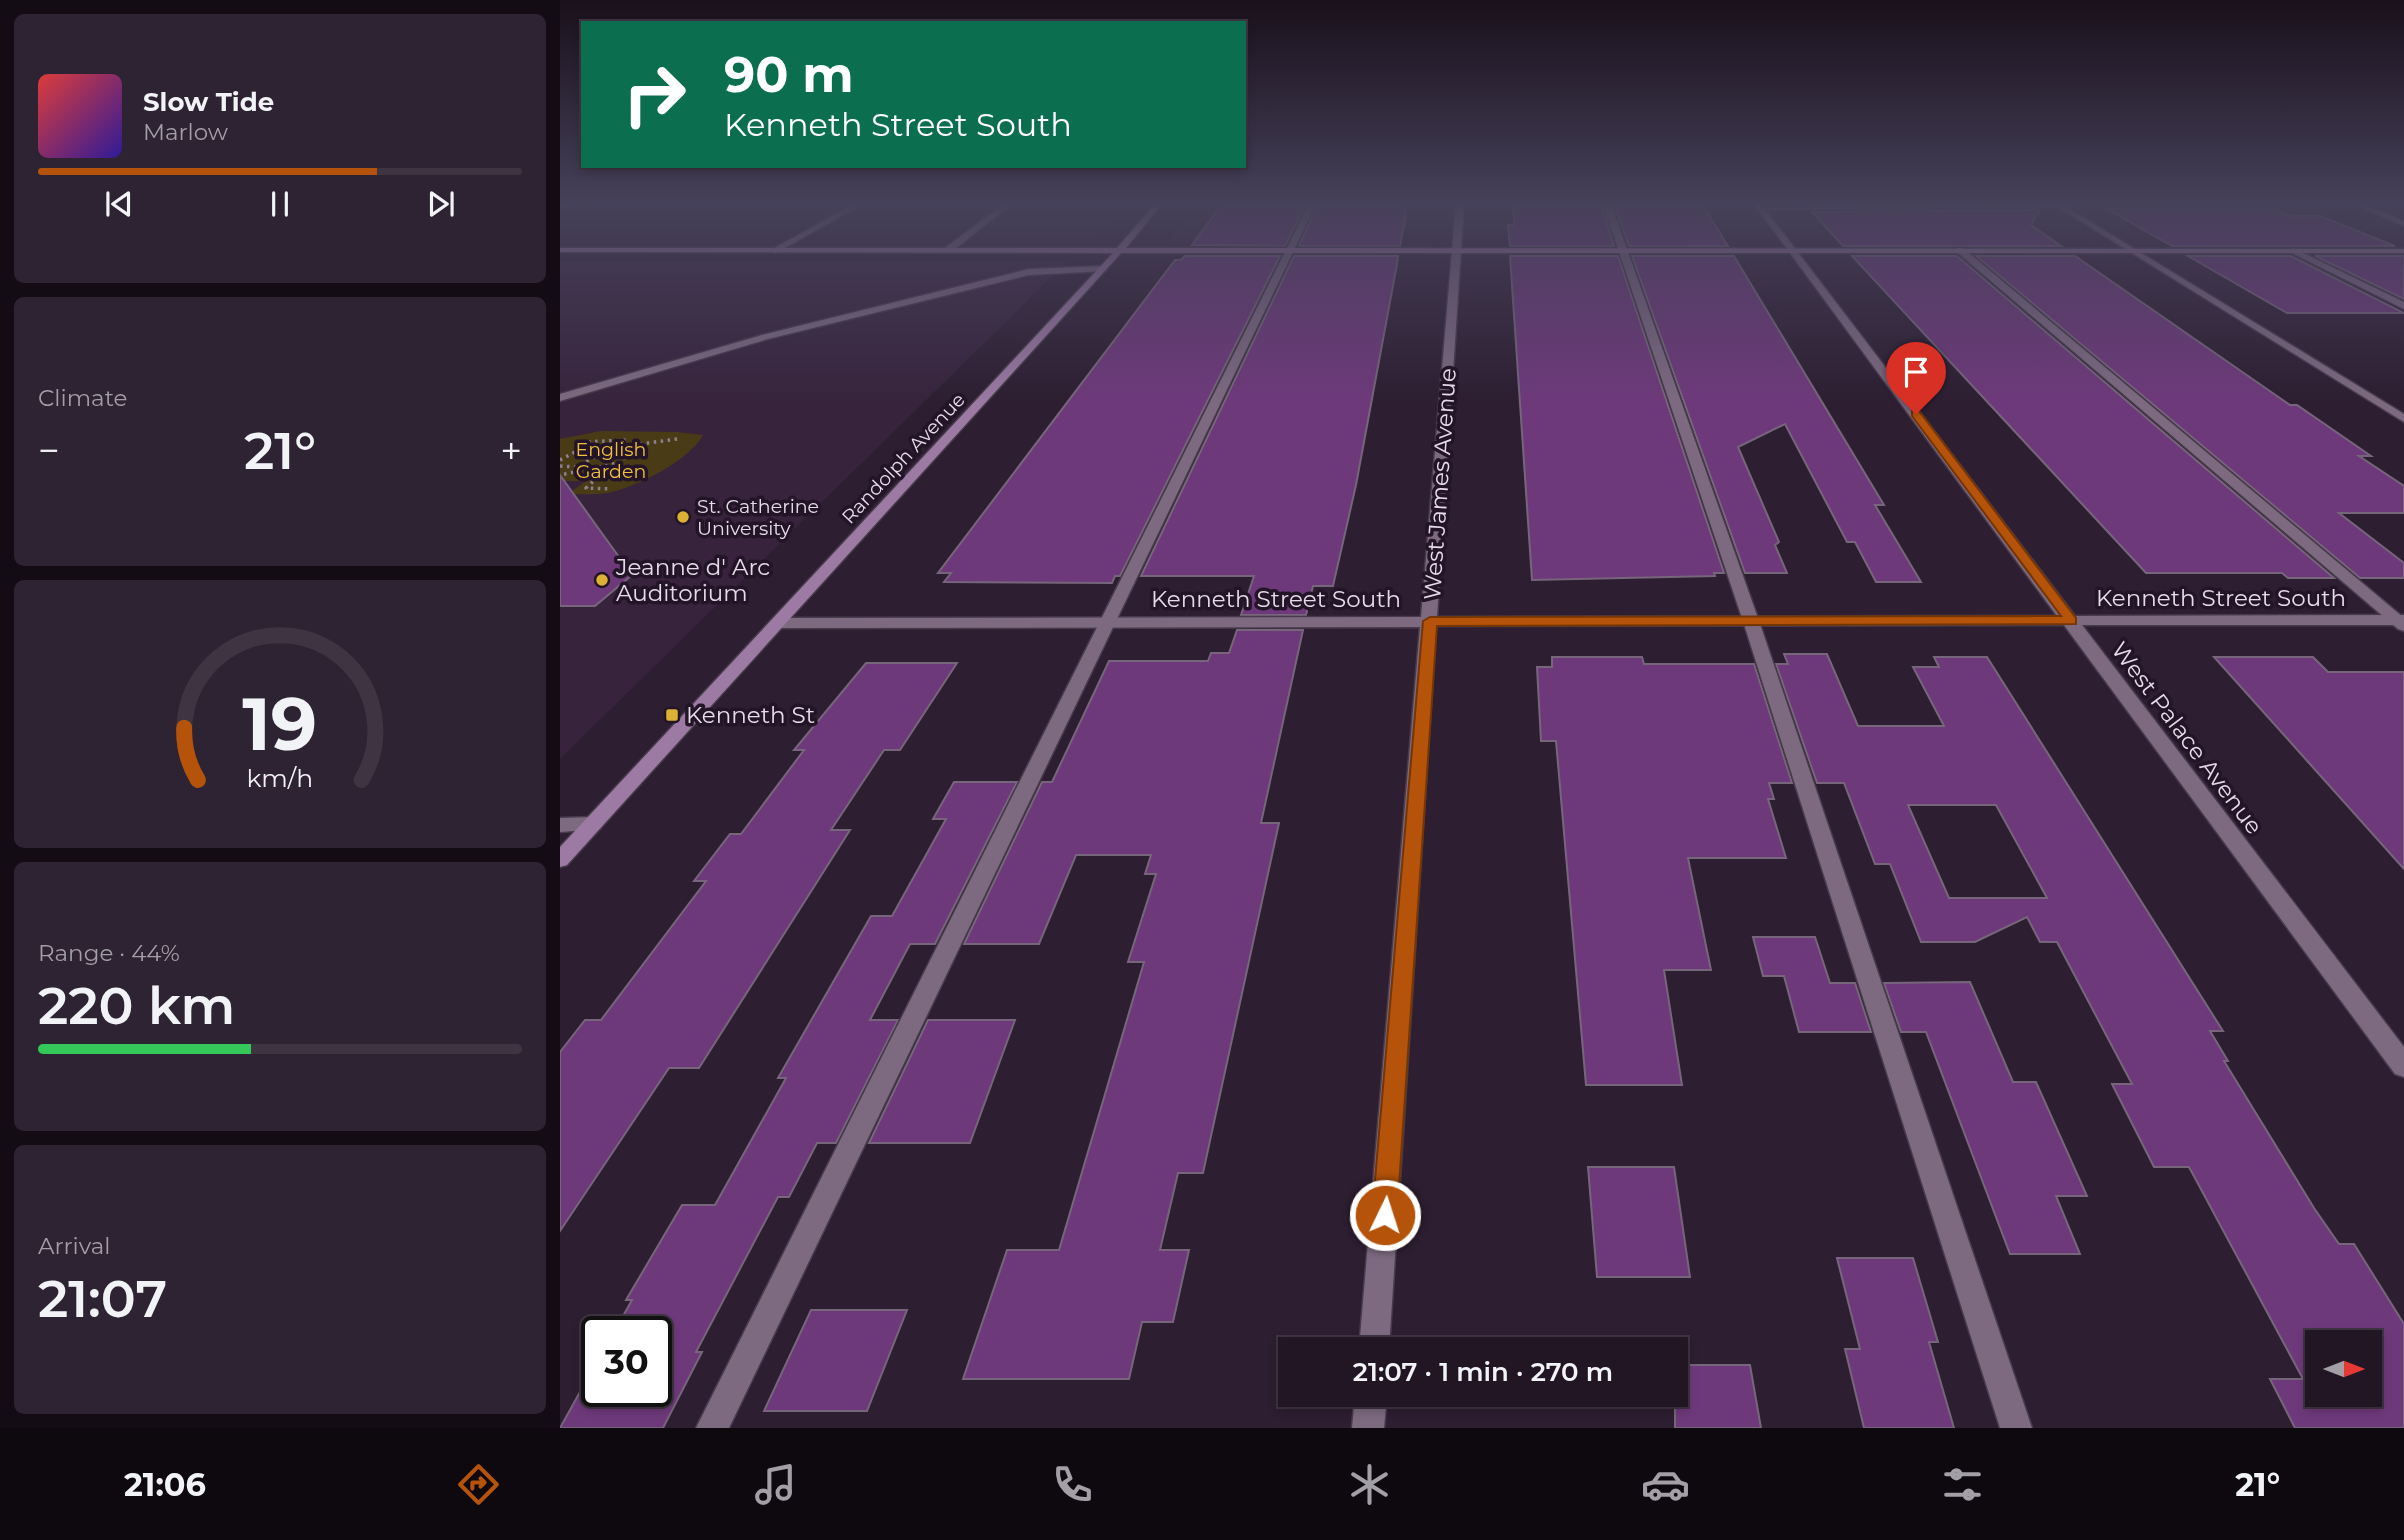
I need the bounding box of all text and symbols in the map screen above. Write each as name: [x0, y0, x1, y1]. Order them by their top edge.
text: 90 m: [724, 45, 854, 104]
icon: right: [609, 49, 700, 140]
text: Slow Tide: [143, 86, 274, 118]
text: Kenneth Street South: [724, 105, 1072, 144]
text: Marlow: [143, 118, 228, 146]
icon: previous: [100, 185, 138, 223]
icon: pause: [261, 185, 299, 223]
icon: next: [422, 185, 460, 223]
pin: [1886, 342, 1946, 414]
icon: arrive: [1897, 353, 1935, 391]
street label: West James Avenue: [1418, 367, 1462, 601]
text: Climate: [38, 384, 127, 412]
street label: Randolph Avenue: [837, 388, 970, 528]
text: 21°: [244, 419, 316, 482]
text: −: [38, 427, 60, 474]
text: +: [500, 427, 522, 474]
park label: English Garden: [576, 438, 646, 483]
place label: St. Catherine University: [697, 495, 819, 540]
marker: St. Catherine University: [675, 509, 691, 525]
place label: Jeanne d' Arc Auditorium: [615, 553, 770, 607]
marker: Jeanne d' Arc Auditorium: [594, 572, 610, 588]
street label: Kenneth Street South: [2096, 584, 2346, 612]
street label: Kenneth Street South: [1151, 585, 1401, 613]
street label: West Palace Avenue: [2105, 636, 2269, 840]
text: 19: [243, 680, 317, 768]
place label: Kenneth St: [686, 701, 815, 729]
marker: Kenneth St: [664, 707, 680, 723]
text: km/h: [247, 763, 313, 793]
text: Range · 44%: [38, 939, 180, 967]
text: 220 km: [38, 974, 235, 1037]
position arrow: [1348, 1178, 1422, 1252]
text: Arrival: [38, 1232, 111, 1260]
text: 21:07: [38, 1267, 167, 1330]
speed limit sign: 30: [581, 1316, 672, 1407]
north arrow: [2305, 1330, 2382, 1407]
map controls: [2305, 1330, 2382, 1407]
text: 21:07 · 1 min · 270 m: [1353, 1356, 1613, 1388]
icon: directions: [454, 1460, 503, 1509]
icon: music: [751, 1460, 800, 1509]
icon: phone: [1048, 1460, 1097, 1509]
icon: climate: [1345, 1460, 1394, 1509]
icon: car: [1641, 1460, 1690, 1509]
icon: filters: [1938, 1460, 1987, 1509]
text: 21:06: [124, 1465, 206, 1504]
text: 21°: [2235, 1465, 2280, 1504]

